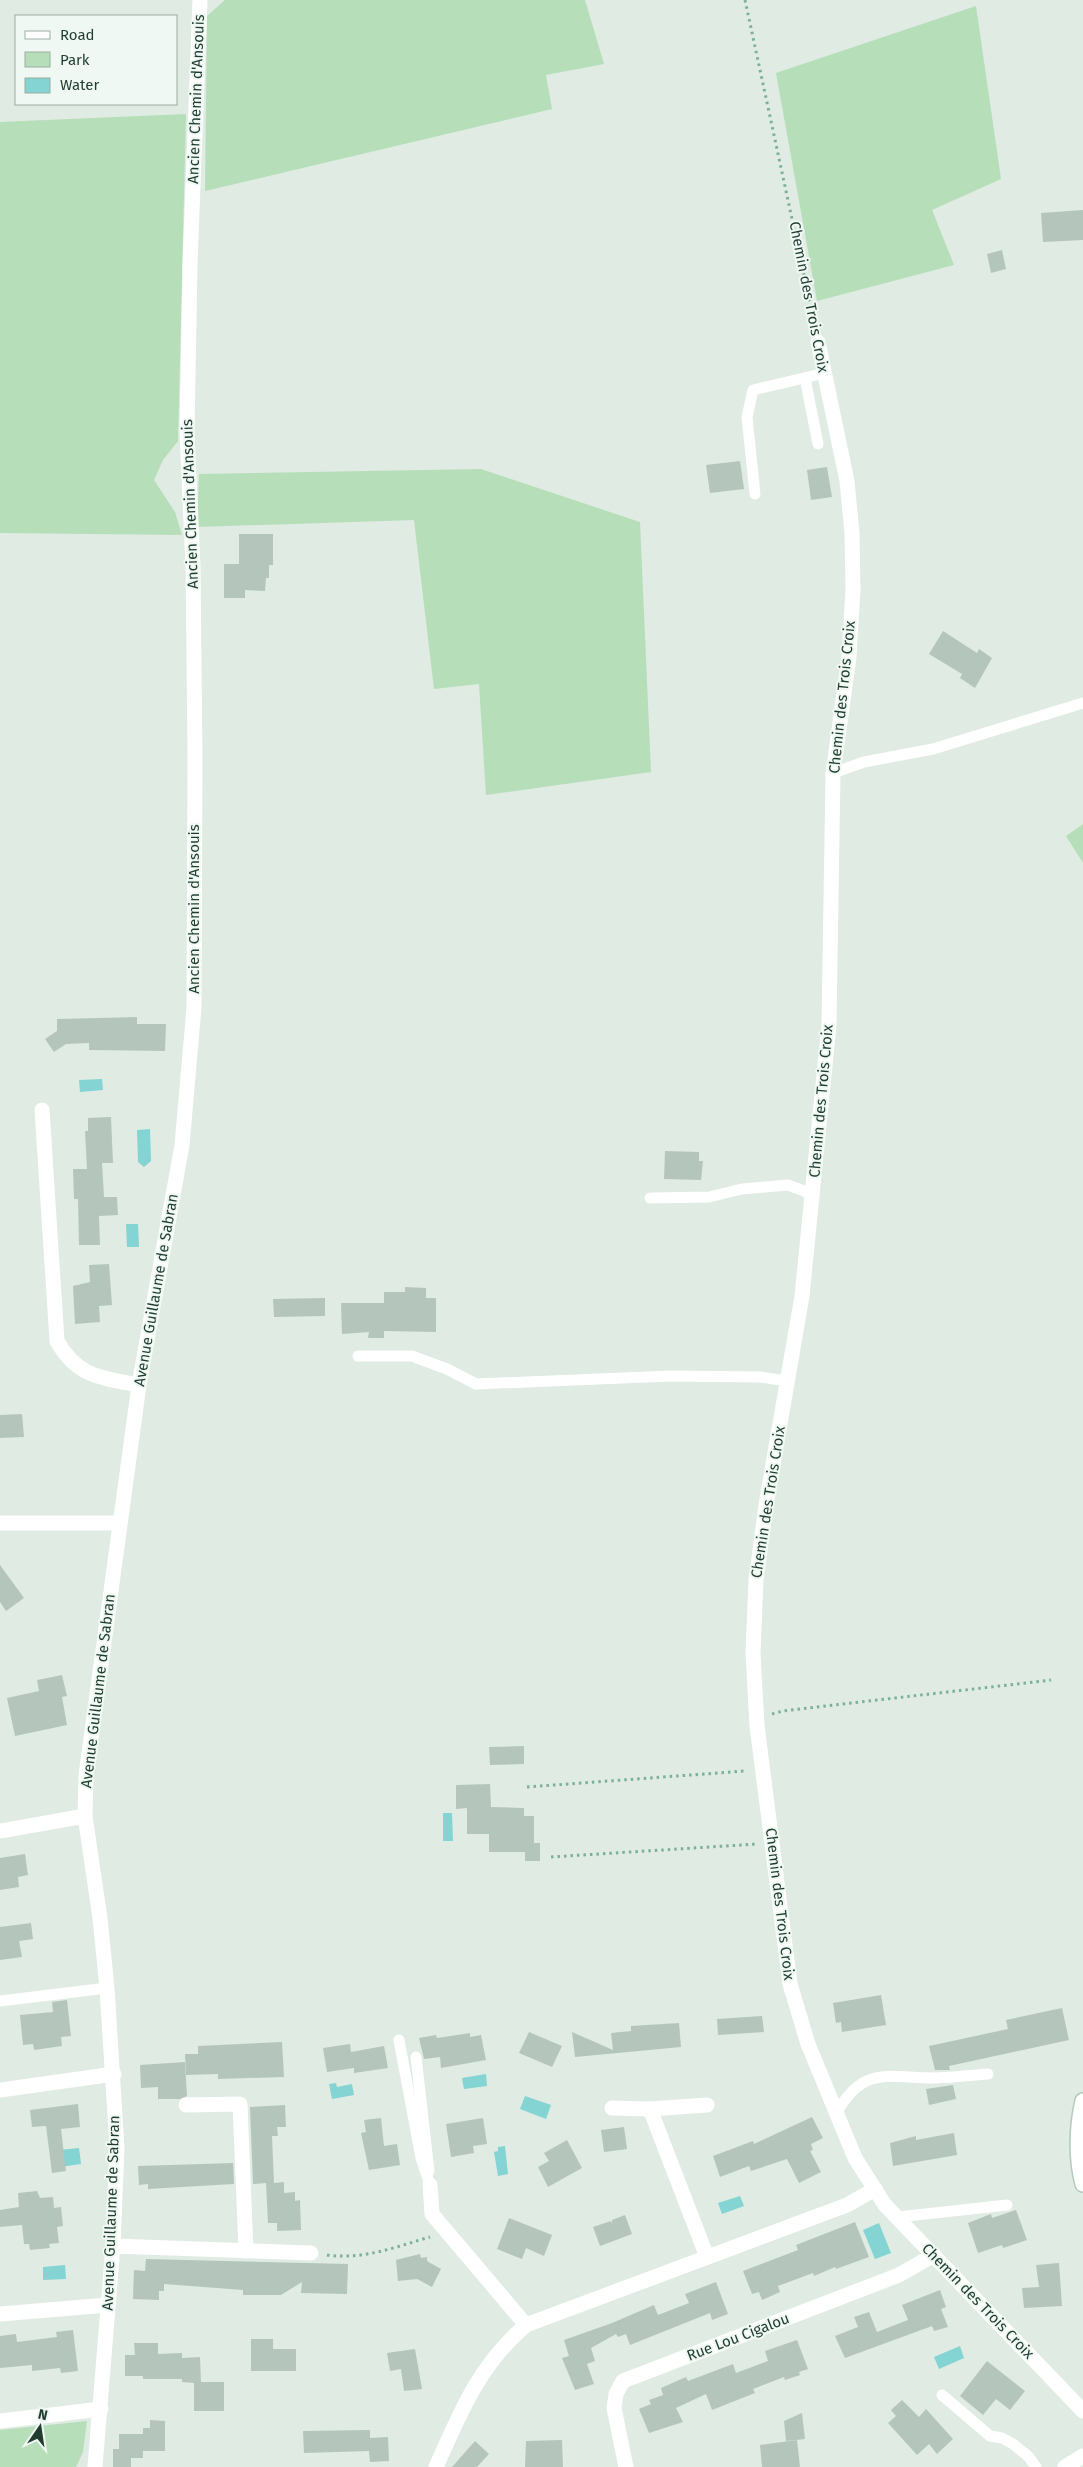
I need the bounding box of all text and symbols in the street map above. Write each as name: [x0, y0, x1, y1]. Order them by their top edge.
street label: Ancien Chemin d'Ansouis: [184, 14, 208, 184]
legend: [15, 15, 178, 105]
text: Road: [60, 26, 95, 44]
text: Park: [60, 51, 90, 69]
text: Water: [60, 76, 99, 94]
street label: Chemin des Trois Croix: [786, 220, 833, 375]
street label: Ancien Chemin d'Ansouis: [178, 419, 202, 589]
street label: Chemin des Trois Croix: [825, 619, 859, 774]
street label: Ancien Chemin d'Ansouis: [185, 824, 203, 994]
street label: Chemin des Trois Croix: [805, 1023, 837, 1178]
street label: Avenue Guillaume de Sabran: [130, 1192, 182, 1388]
street label: Chemin des Trois Croix: [747, 1424, 789, 1579]
street label: Avenue Guillaume de Sabran: [77, 1593, 119, 1789]
street label: Chemin des Trois Croix: [762, 1827, 798, 1982]
street label: Avenue Guillaume de Sabran: [99, 2115, 123, 2311]
street label: Chemin des Trois Croix: [918, 2240, 1038, 2363]
street label: Rue Lou Cigalou: [684, 2309, 792, 2365]
north arrow: [15, 2402, 65, 2452]
text: N: [36, 2405, 49, 2424]

